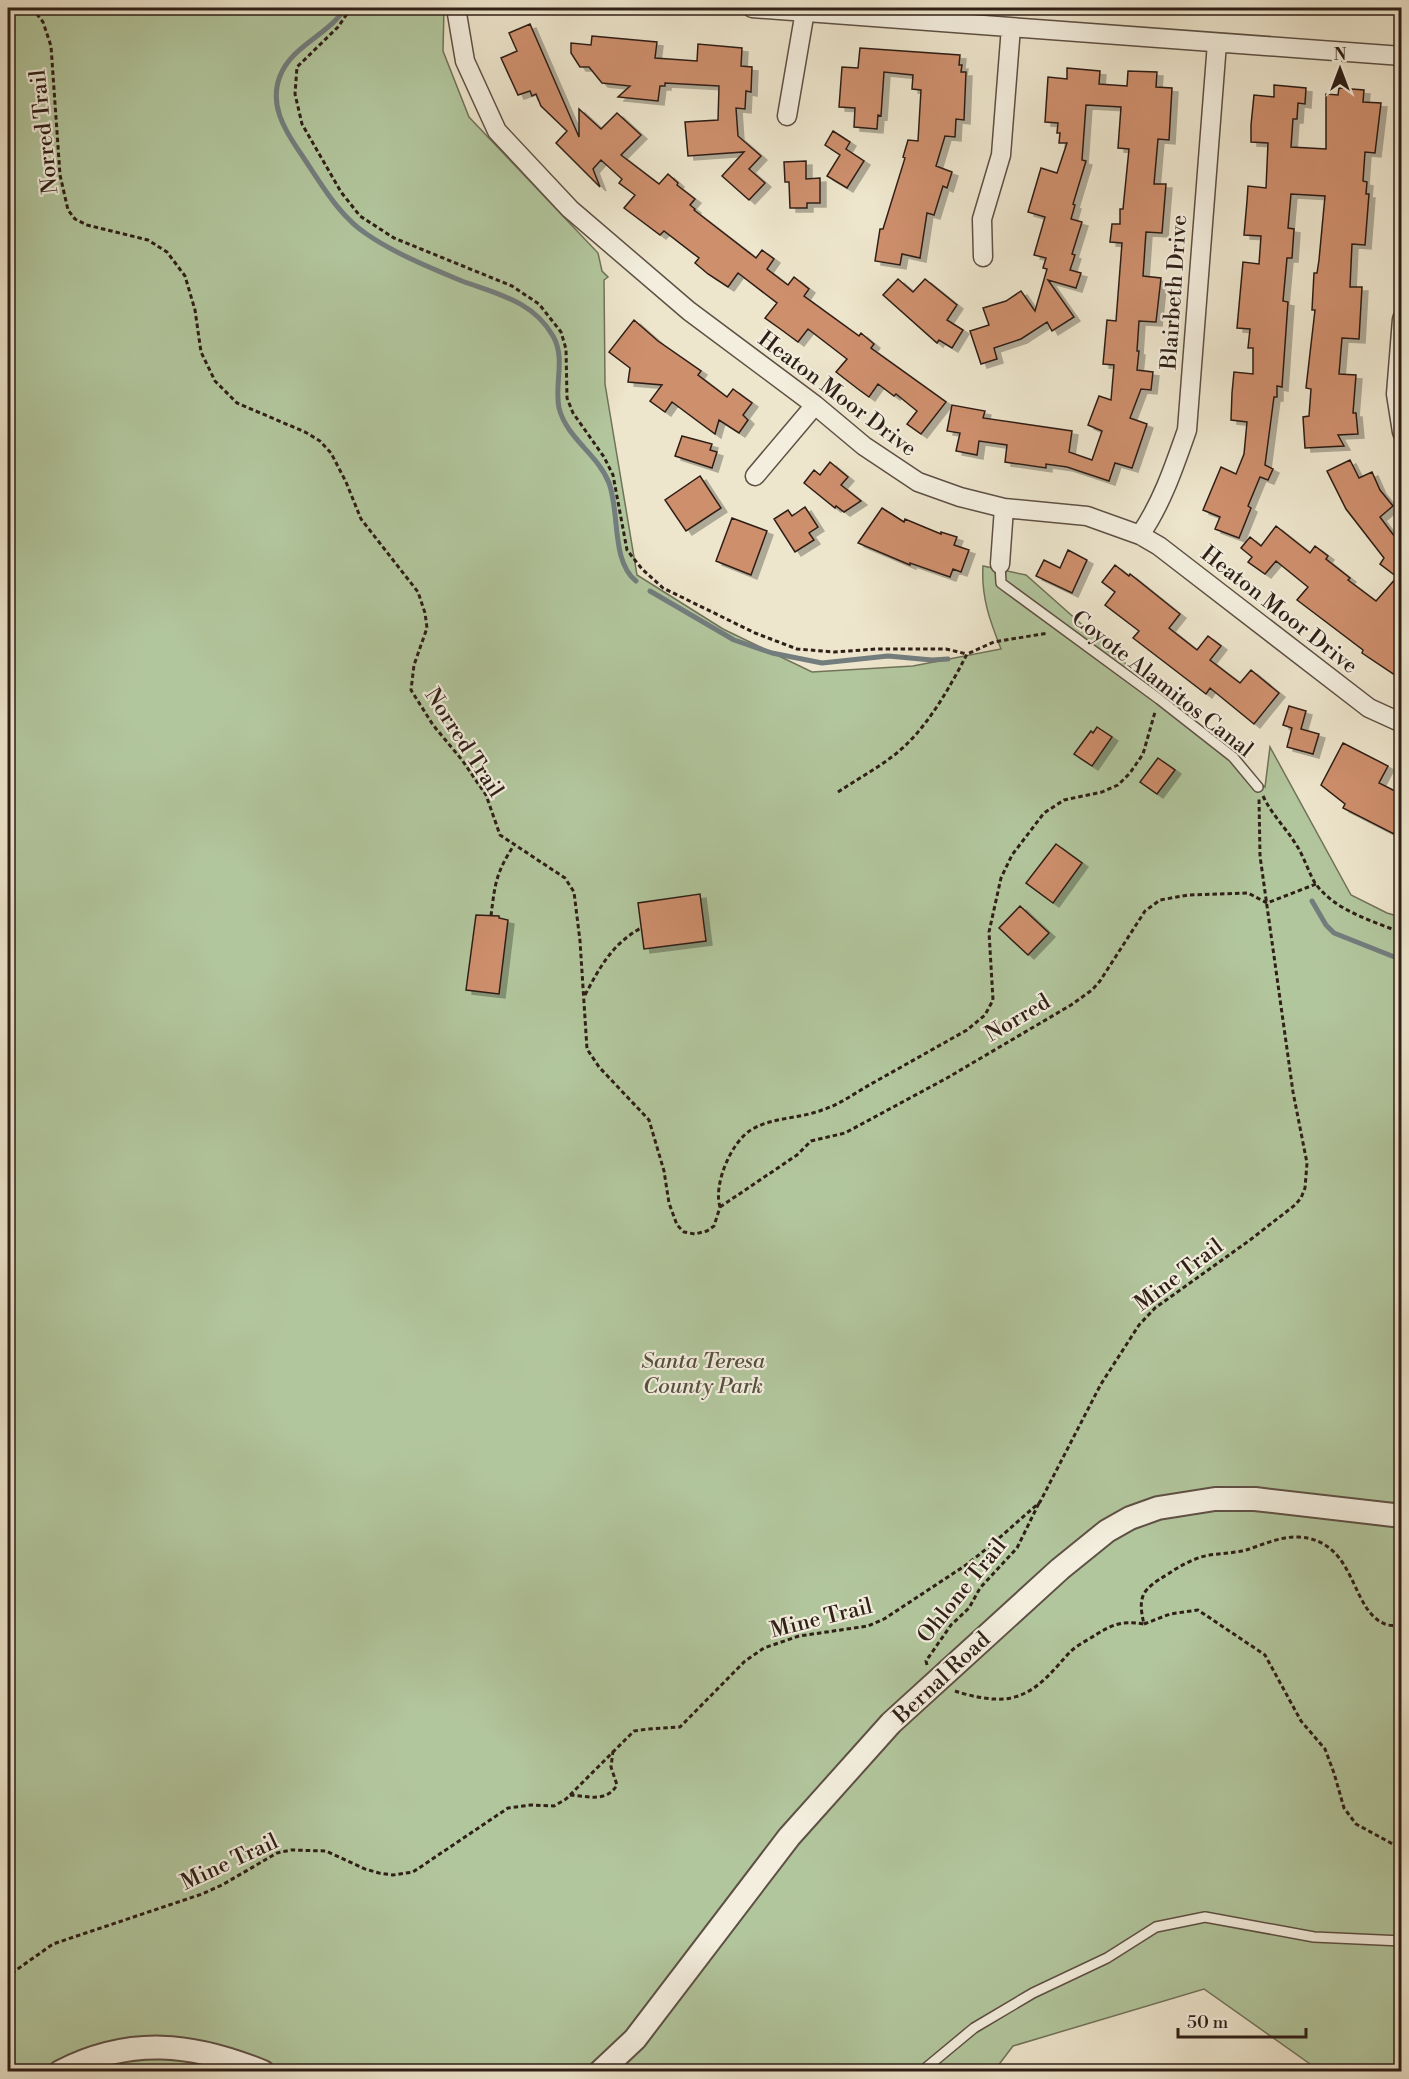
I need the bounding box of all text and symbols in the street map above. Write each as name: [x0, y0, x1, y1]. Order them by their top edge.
north arrow: [1310, 39, 1370, 99]
text: N: [1334, 45, 1347, 65]
street label: Norred Trail: [24, 68, 64, 195]
street label: Blairbeth Drive: [1156, 214, 1193, 371]
street label: Heaton Moor Drive: [752, 326, 922, 463]
street label: Heaton Moor Drive: [1195, 541, 1363, 680]
street label: Coyote Alamitos Canal: [1066, 605, 1259, 764]
street label: Norred Trail: [418, 683, 509, 803]
street label: Norred: [980, 988, 1056, 1048]
street label: Mine Trail: [1129, 1233, 1229, 1317]
park label: Santa Teresa County Park: [641, 1348, 766, 1400]
street label: Ohlone Trail: [912, 1533, 1013, 1649]
street label: Mine Trail: [767, 1593, 876, 1644]
street label: Bernal Road: [887, 1626, 996, 1731]
street label: Mine Trail: [177, 1828, 283, 1897]
scale bar: [1178, 2001, 1306, 2039]
text: 50 m: [1187, 2011, 1229, 2034]

